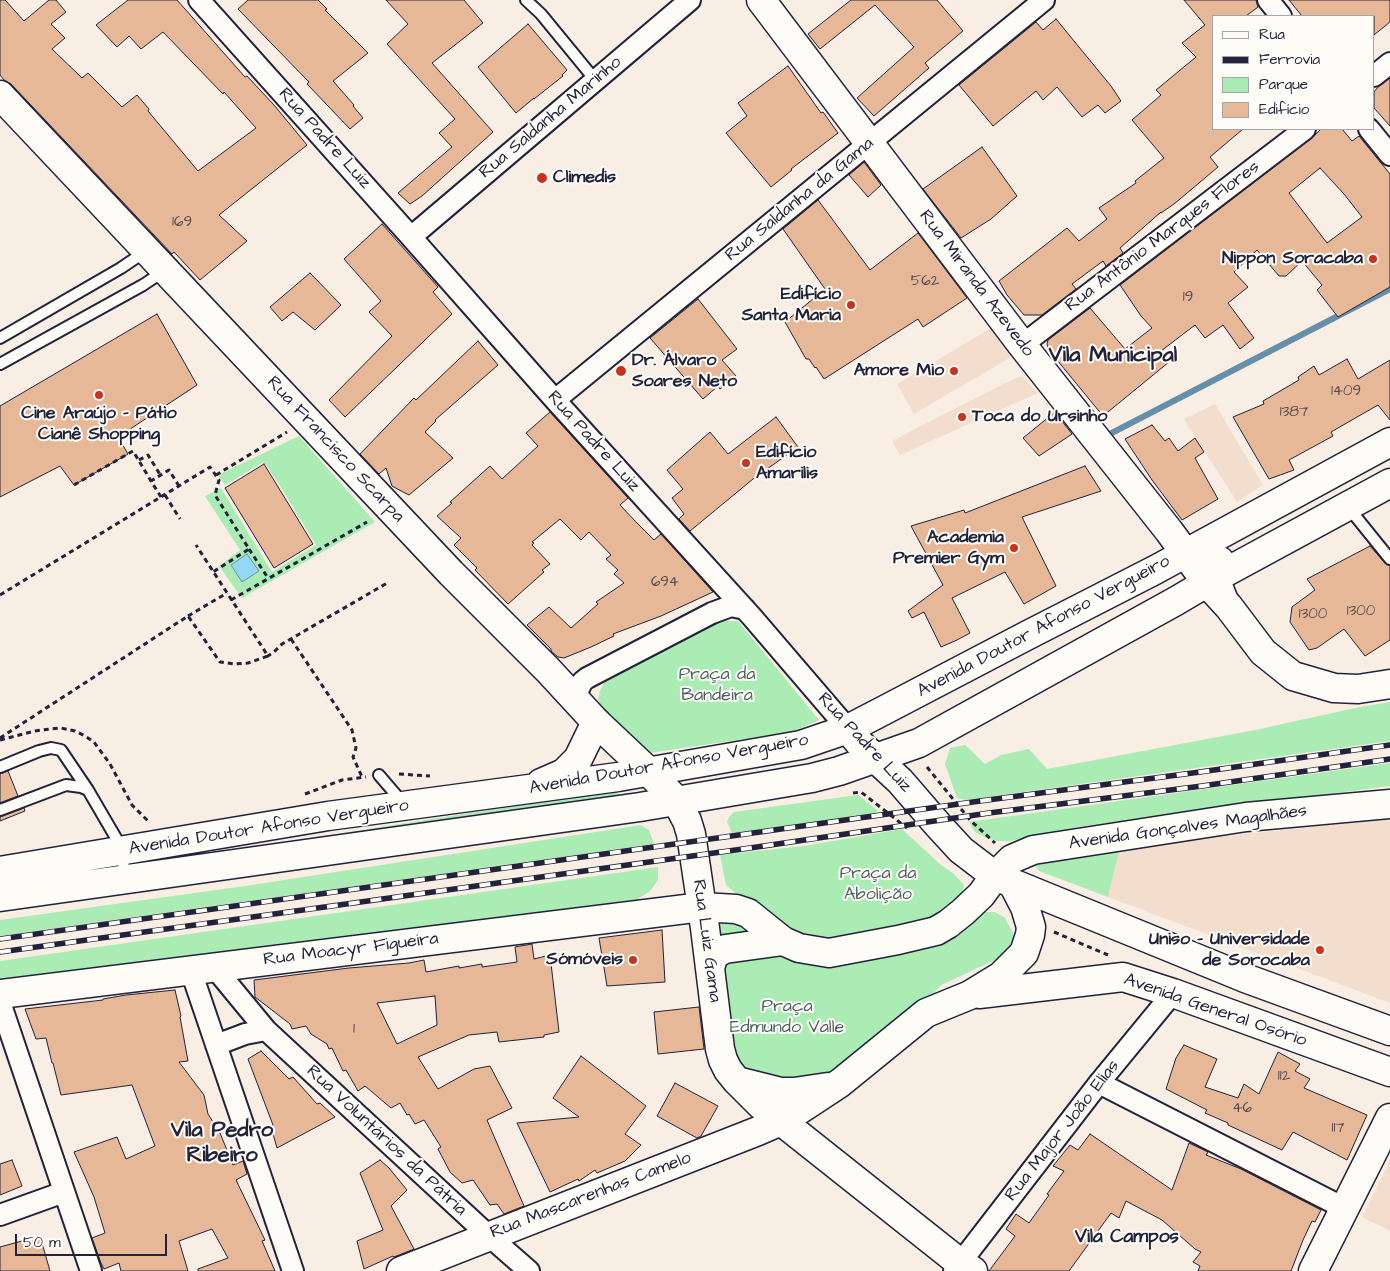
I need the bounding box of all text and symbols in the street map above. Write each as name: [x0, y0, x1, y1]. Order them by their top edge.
legend: [1212, 15, 1375, 130]
text: Rua: [1259, 24, 1285, 45]
text: Ferrovia: [1259, 49, 1320, 70]
street label: Rua Saldanha Marinho: [475, 52, 627, 184]
text: Parque: [1259, 74, 1308, 95]
street label: Rua Padre Luiz: [273, 84, 375, 194]
text: Edifício: [1259, 99, 1309, 120]
street label: Rua Saldanha da Gama: [721, 133, 879, 267]
street label: Rua Antônio Marques Flores: [1062, 157, 1264, 317]
place label: Climedis: [553, 167, 616, 189]
marker: Climedis: [535, 171, 549, 185]
street label: Rua Miranda Azevedo: [914, 206, 1038, 362]
house number: 169: [172, 214, 192, 232]
place label: Nippon Soracaba: [1222, 248, 1363, 270]
marker: Nippon Soracaba: [1367, 253, 1379, 265]
house number: 562: [911, 273, 939, 291]
place label: Edifício Santa Maria: [742, 284, 841, 326]
house number: 19: [1183, 289, 1193, 307]
marker: Edifício Santa Maria: [845, 299, 857, 311]
district label: Vila Municipal: [1049, 343, 1177, 369]
place label: Dr. Álvaro Soares Neto: [632, 350, 737, 392]
place label: Amore Mio: [854, 360, 944, 382]
marker: Dr. Álvaro Soares Neto: [614, 364, 628, 378]
marker: Amore Mio: [948, 365, 960, 377]
street label: Rua Francisco Scarpa: [262, 372, 408, 528]
house number: 1409: [1331, 383, 1361, 401]
street label: Rua Padre Luiz: [542, 387, 644, 497]
marker: Cine Araújo - Pátio Cianê Shopping: [93, 389, 105, 401]
place label: Cine Araújo - Pátio Cianê Shopping: [21, 403, 177, 446]
house number: 1387: [1280, 404, 1308, 422]
place label: Toca do Ursinho: [972, 406, 1107, 428]
marker: Toca do Ursinho: [956, 411, 968, 423]
place label: Edifício Amarilis: [756, 442, 818, 484]
marker: Edifício Amarilis: [740, 457, 752, 469]
place label: Academia Premier Gym: [893, 527, 1004, 570]
marker: Academia Premier Gym: [1008, 542, 1020, 554]
street label: Avenida Doutor Afonso Vergueiro: [914, 551, 1174, 703]
house number: 694: [651, 574, 679, 592]
house number: 1300: [1347, 603, 1375, 621]
house number: 1300: [1299, 606, 1327, 624]
park label: Praça da Bandeira: [679, 664, 755, 706]
street label: Rua Padre Luiz: [812, 689, 916, 797]
street label: Avenida Doutor Afonso Vergueiro: [528, 730, 810, 800]
street label: Avenida Doutor Afonso Vergueiro: [128, 795, 410, 861]
street label: Avenida Gonçalves Magalhães: [1067, 801, 1309, 855]
park label: Praça da Abolição: [840, 863, 916, 906]
street label: Rua Luiz Gama: [687, 878, 725, 1004]
street label: Rua Moacyr Figueira: [262, 929, 440, 971]
place label: Uniso - Universidade de Sorocaba: [1149, 929, 1310, 972]
marker: Uniso - Universidade de Sorocaba: [1314, 944, 1326, 956]
place label: Sómóveis: [546, 949, 623, 971]
marker: Sómóveis: [627, 954, 639, 966]
street label: Avenida General Osório: [1121, 970, 1309, 1052]
park label: Praça Edmundo Valle: [730, 996, 844, 1038]
house number: 1: [353, 1021, 355, 1039]
street label: Rua Major João Elias: [1001, 1056, 1125, 1206]
street label: Rua Voluntários da Pátria: [301, 1061, 471, 1221]
house number: 112: [1278, 1068, 1290, 1086]
house number: 46: [1232, 1100, 1252, 1118]
district label: Vila Pedro Ribeiro: [171, 1118, 273, 1170]
house number: 117: [1331, 1120, 1345, 1138]
street label: Rua Mascarenhas Camelo: [487, 1148, 695, 1244]
scale bar: [18, 1224, 170, 1256]
district label: Vila Campos: [1075, 1227, 1179, 1249]
text: 50 m: [23, 1232, 61, 1253]

